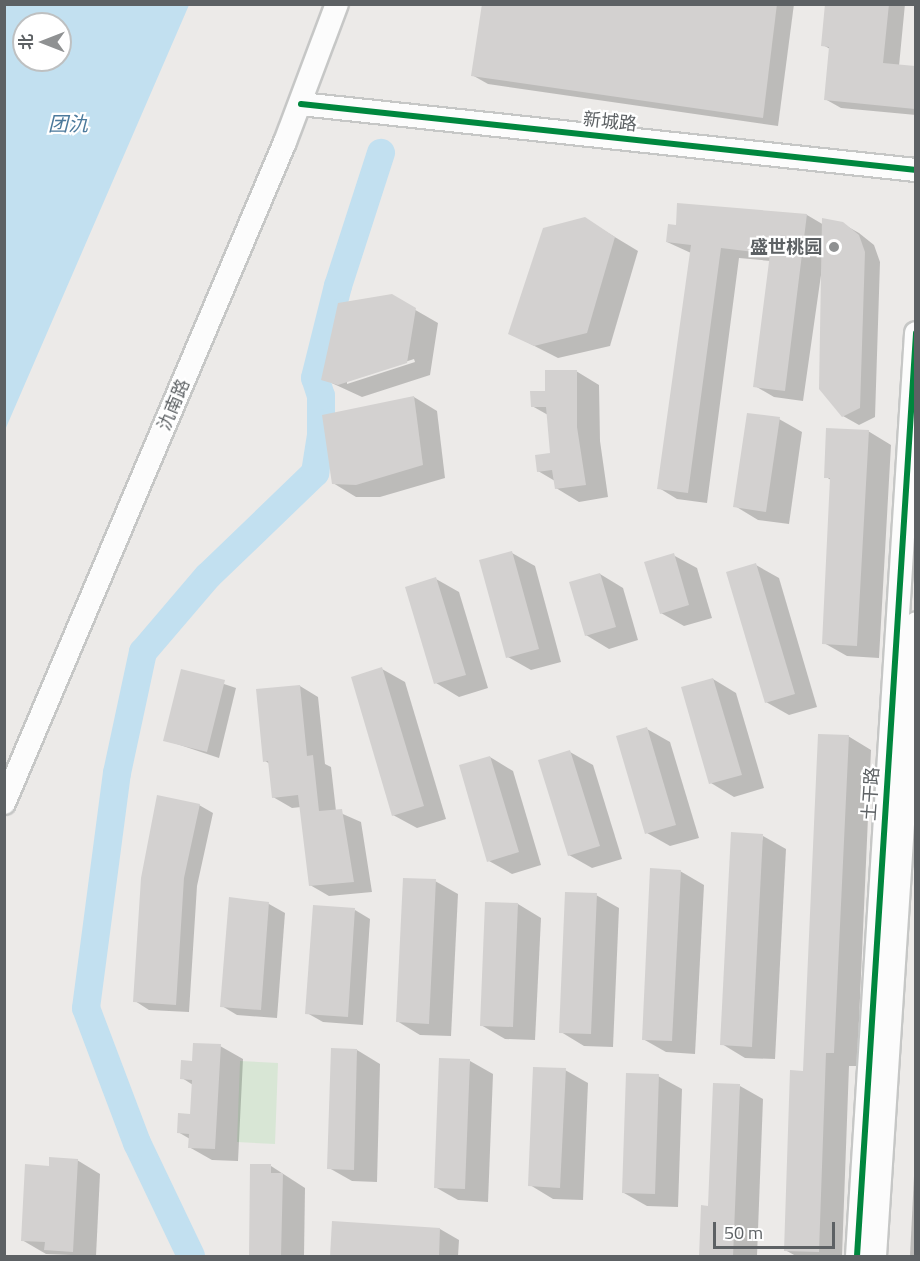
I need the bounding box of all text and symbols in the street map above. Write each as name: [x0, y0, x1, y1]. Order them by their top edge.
north arrow: [12, 12, 72, 72]
text: 北: [14, 34, 38, 50]
street label: 新城路: [582, 108, 638, 136]
water label: 团氿: [48, 111, 88, 135]
place label: 盛世桃园: [750, 236, 822, 258]
marker: 盛世桃园: [827, 240, 841, 254]
street label: 氿南路: [154, 376, 194, 434]
street label: 土干路: [858, 766, 884, 822]
scale bar: [716, 1210, 838, 1248]
text: 50 m: [724, 1219, 763, 1246]

